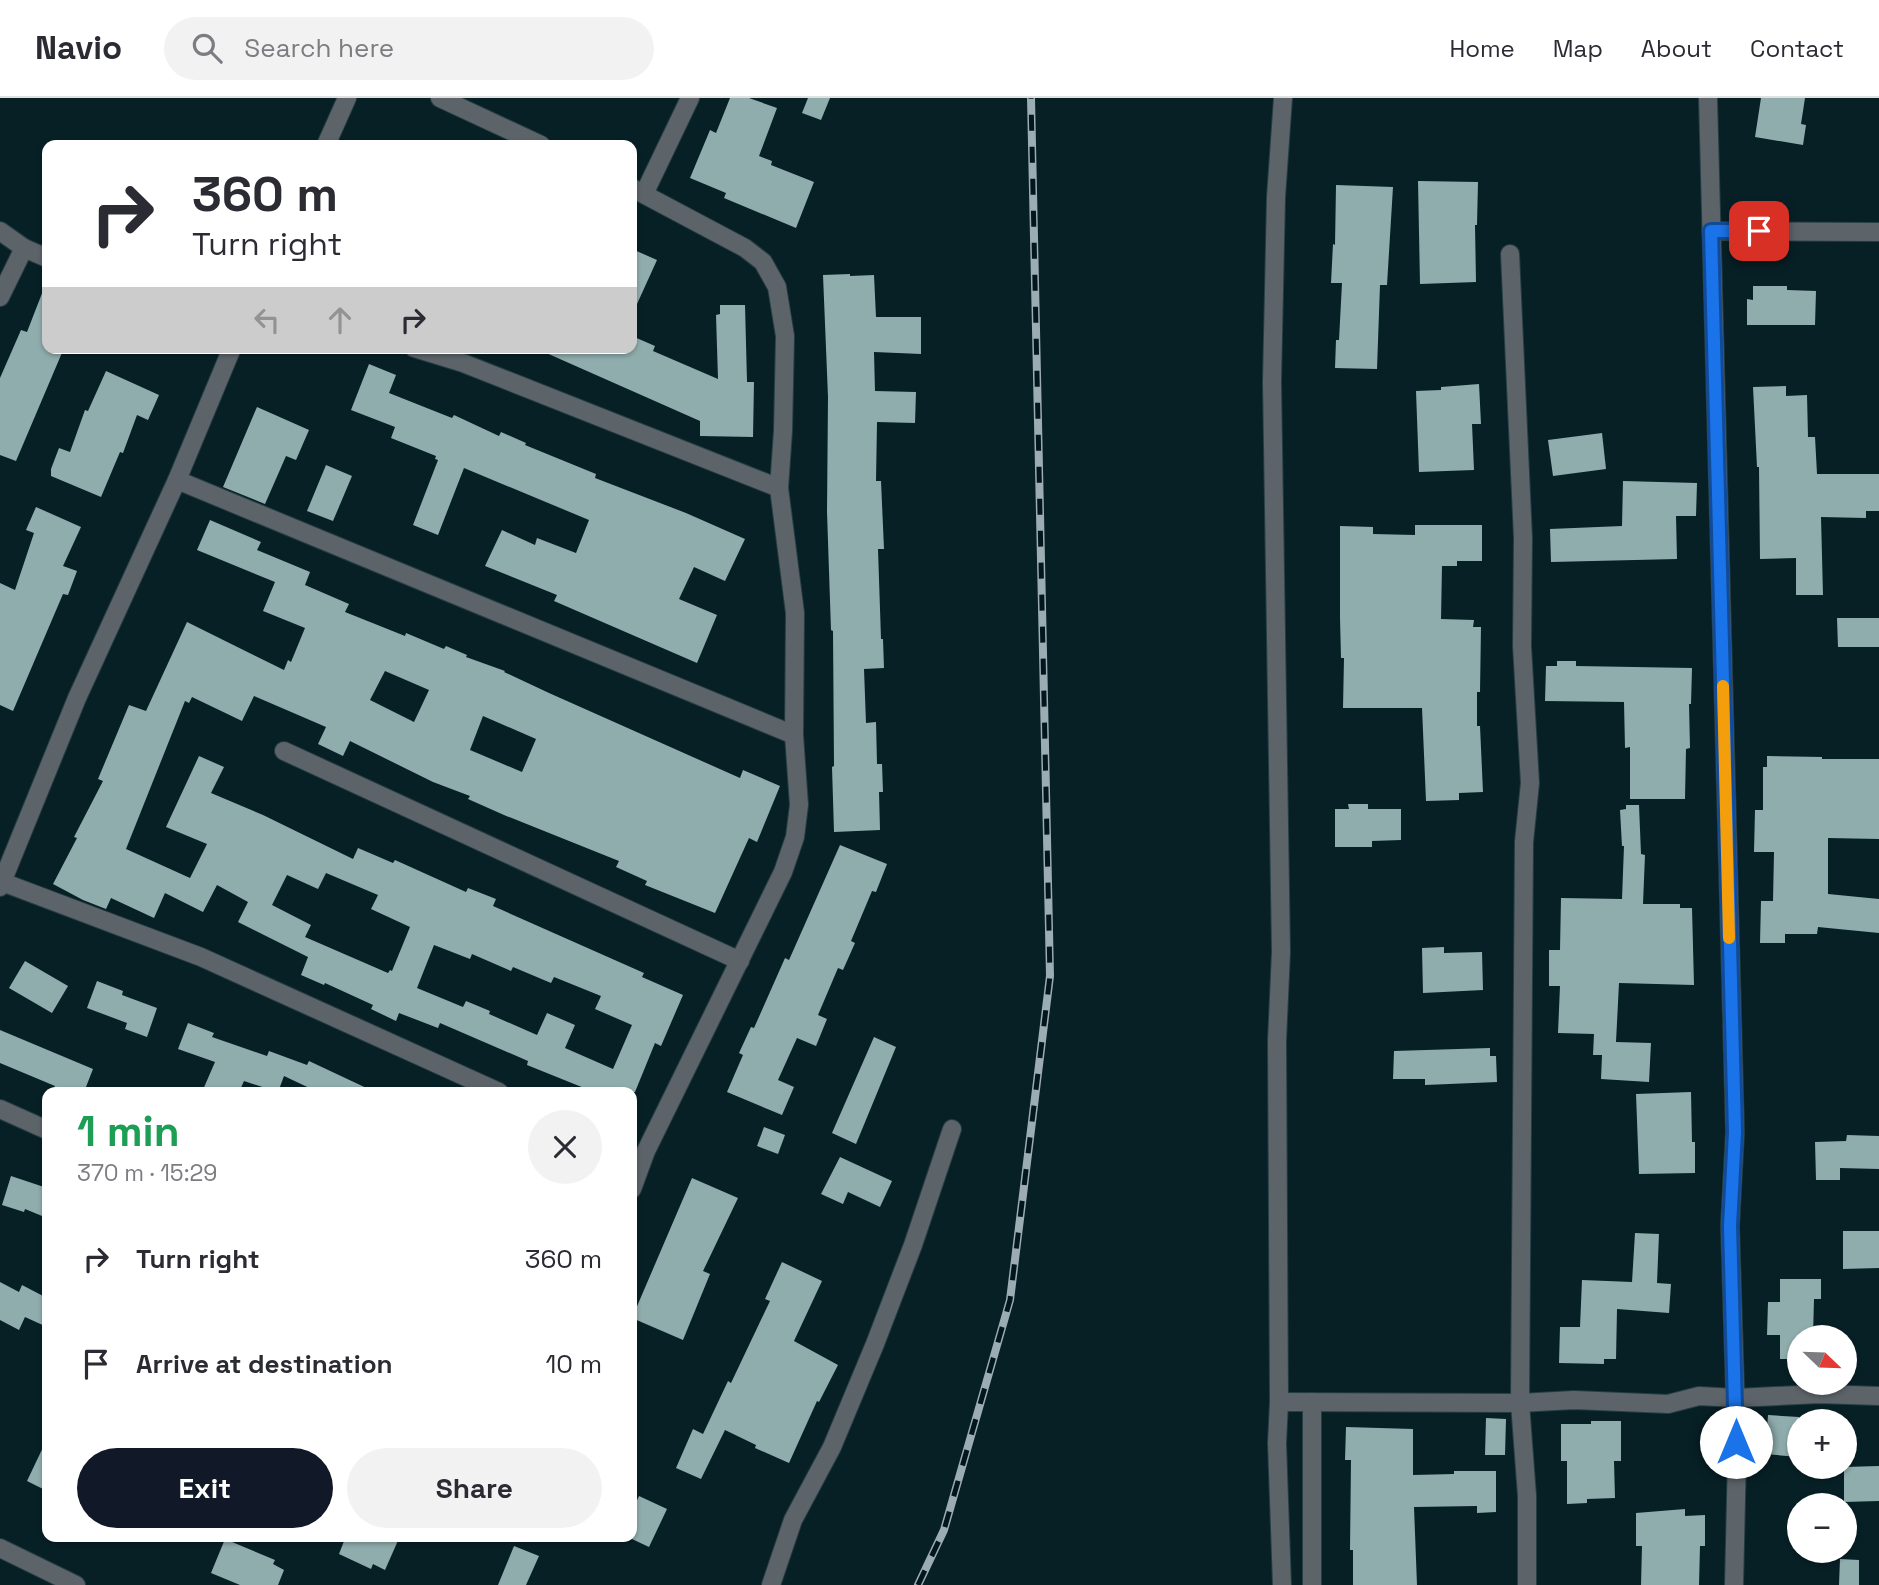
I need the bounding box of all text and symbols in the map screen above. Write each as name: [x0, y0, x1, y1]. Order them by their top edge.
search box: [164, 17, 654, 80]
text: Navio: [35, 27, 122, 69]
icon: search: [188, 29, 226, 67]
text: Search here: [244, 31, 394, 65]
text: Home: [1449, 33, 1515, 64]
text: Map: [1553, 33, 1603, 64]
text: About: [1641, 33, 1712, 64]
text: Contact: [1750, 33, 1844, 64]
text: 360 m: [192, 163, 338, 225]
icon: right: [77, 168, 168, 259]
pin: [1729, 201, 1789, 261]
icon: arrive: [1740, 212, 1778, 250]
text: Turn right: [192, 224, 342, 264]
icon: left: [248, 301, 286, 339]
icon: ahead: [321, 301, 359, 339]
icon: right: [394, 301, 432, 339]
text: 1 min: [77, 1105, 180, 1158]
button: close: [528, 1110, 602, 1184]
text: 370 m · 15:29: [77, 1158, 217, 1188]
icon: right: [77, 1240, 115, 1278]
text: Turn right: [136, 1242, 260, 1276]
text: 360 m: [525, 1242, 602, 1276]
north arrow: [1787, 1325, 1857, 1395]
map controls: [1787, 1325, 1857, 1563]
icon: arrive: [77, 1345, 115, 1383]
text: Arrive at destination: [136, 1347, 393, 1381]
text: 10 m: [545, 1347, 602, 1381]
position arrow: [1699, 1405, 1773, 1479]
button: +: [1787, 1409, 1857, 1479]
button: Exit: [77, 1448, 333, 1528]
button: Share: [347, 1448, 602, 1528]
button: −: [1787, 1493, 1857, 1563]

